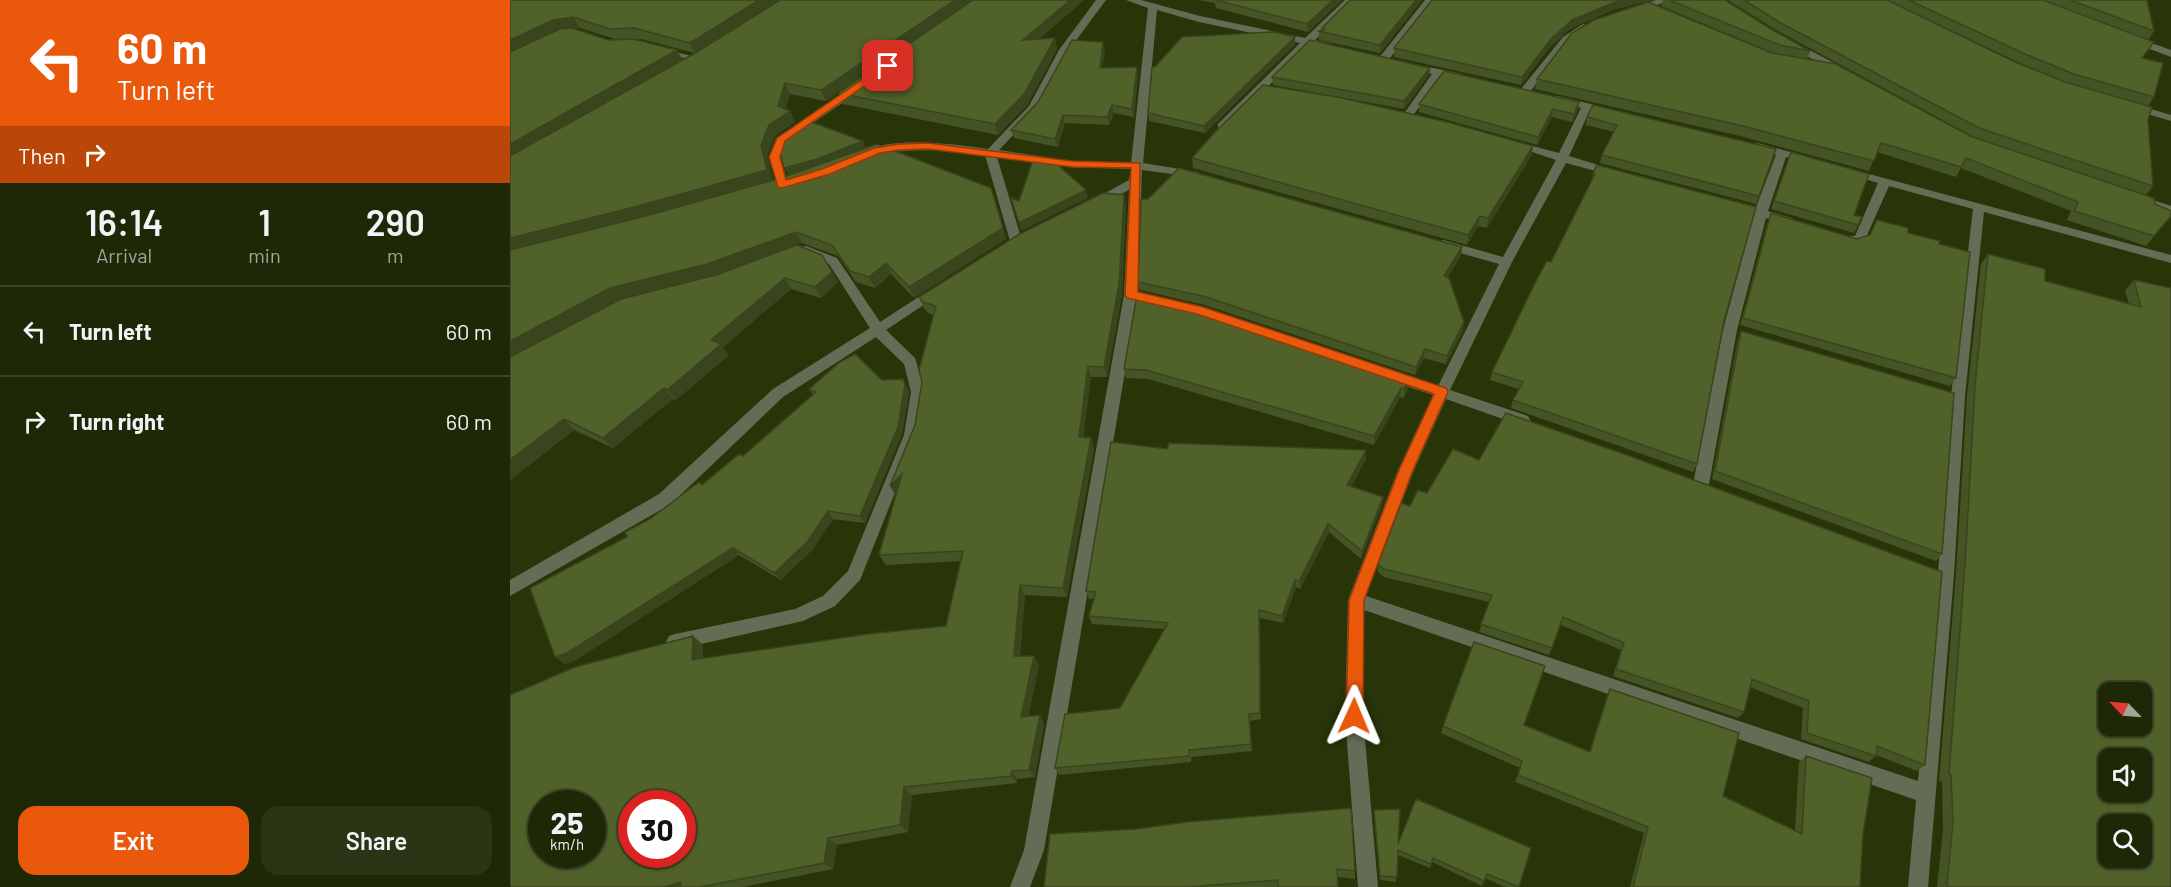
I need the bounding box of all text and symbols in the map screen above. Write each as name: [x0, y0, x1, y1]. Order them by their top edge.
text: 60 m: [117, 22, 207, 72]
icon: left: [18, 24, 96, 102]
pin: [862, 40, 913, 91]
icon: arrive: [871, 49, 904, 82]
text: Turn left: [117, 73, 215, 105]
icon: right: [78, 138, 111, 171]
text: Then: [18, 142, 66, 168]
text: 16:14: [85, 200, 163, 243]
text: 1: [258, 200, 271, 243]
text: 290: [366, 200, 425, 243]
text: Arrival: [96, 243, 152, 267]
text: min: [248, 243, 281, 267]
text: m: [387, 243, 404, 267]
icon: left: [18, 315, 51, 348]
text: Turn left: [69, 318, 152, 344]
text: 60 m: [446, 318, 492, 344]
icon: right: [18, 405, 51, 438]
text: Turn right: [69, 408, 164, 434]
text: 60 m: [446, 408, 492, 434]
north arrow: [2098, 682, 2152, 736]
map controls: [2098, 682, 2152, 868]
position arrow: [1322, 684, 1386, 748]
button: sound: [2098, 748, 2152, 802]
speed limit sign: 30: [618, 790, 696, 868]
text: 25: [551, 804, 583, 840]
button: Exit: [18, 806, 249, 875]
button: Share: [261, 806, 492, 875]
button: search: [2098, 814, 2152, 868]
text: km/h: [550, 835, 584, 853]

